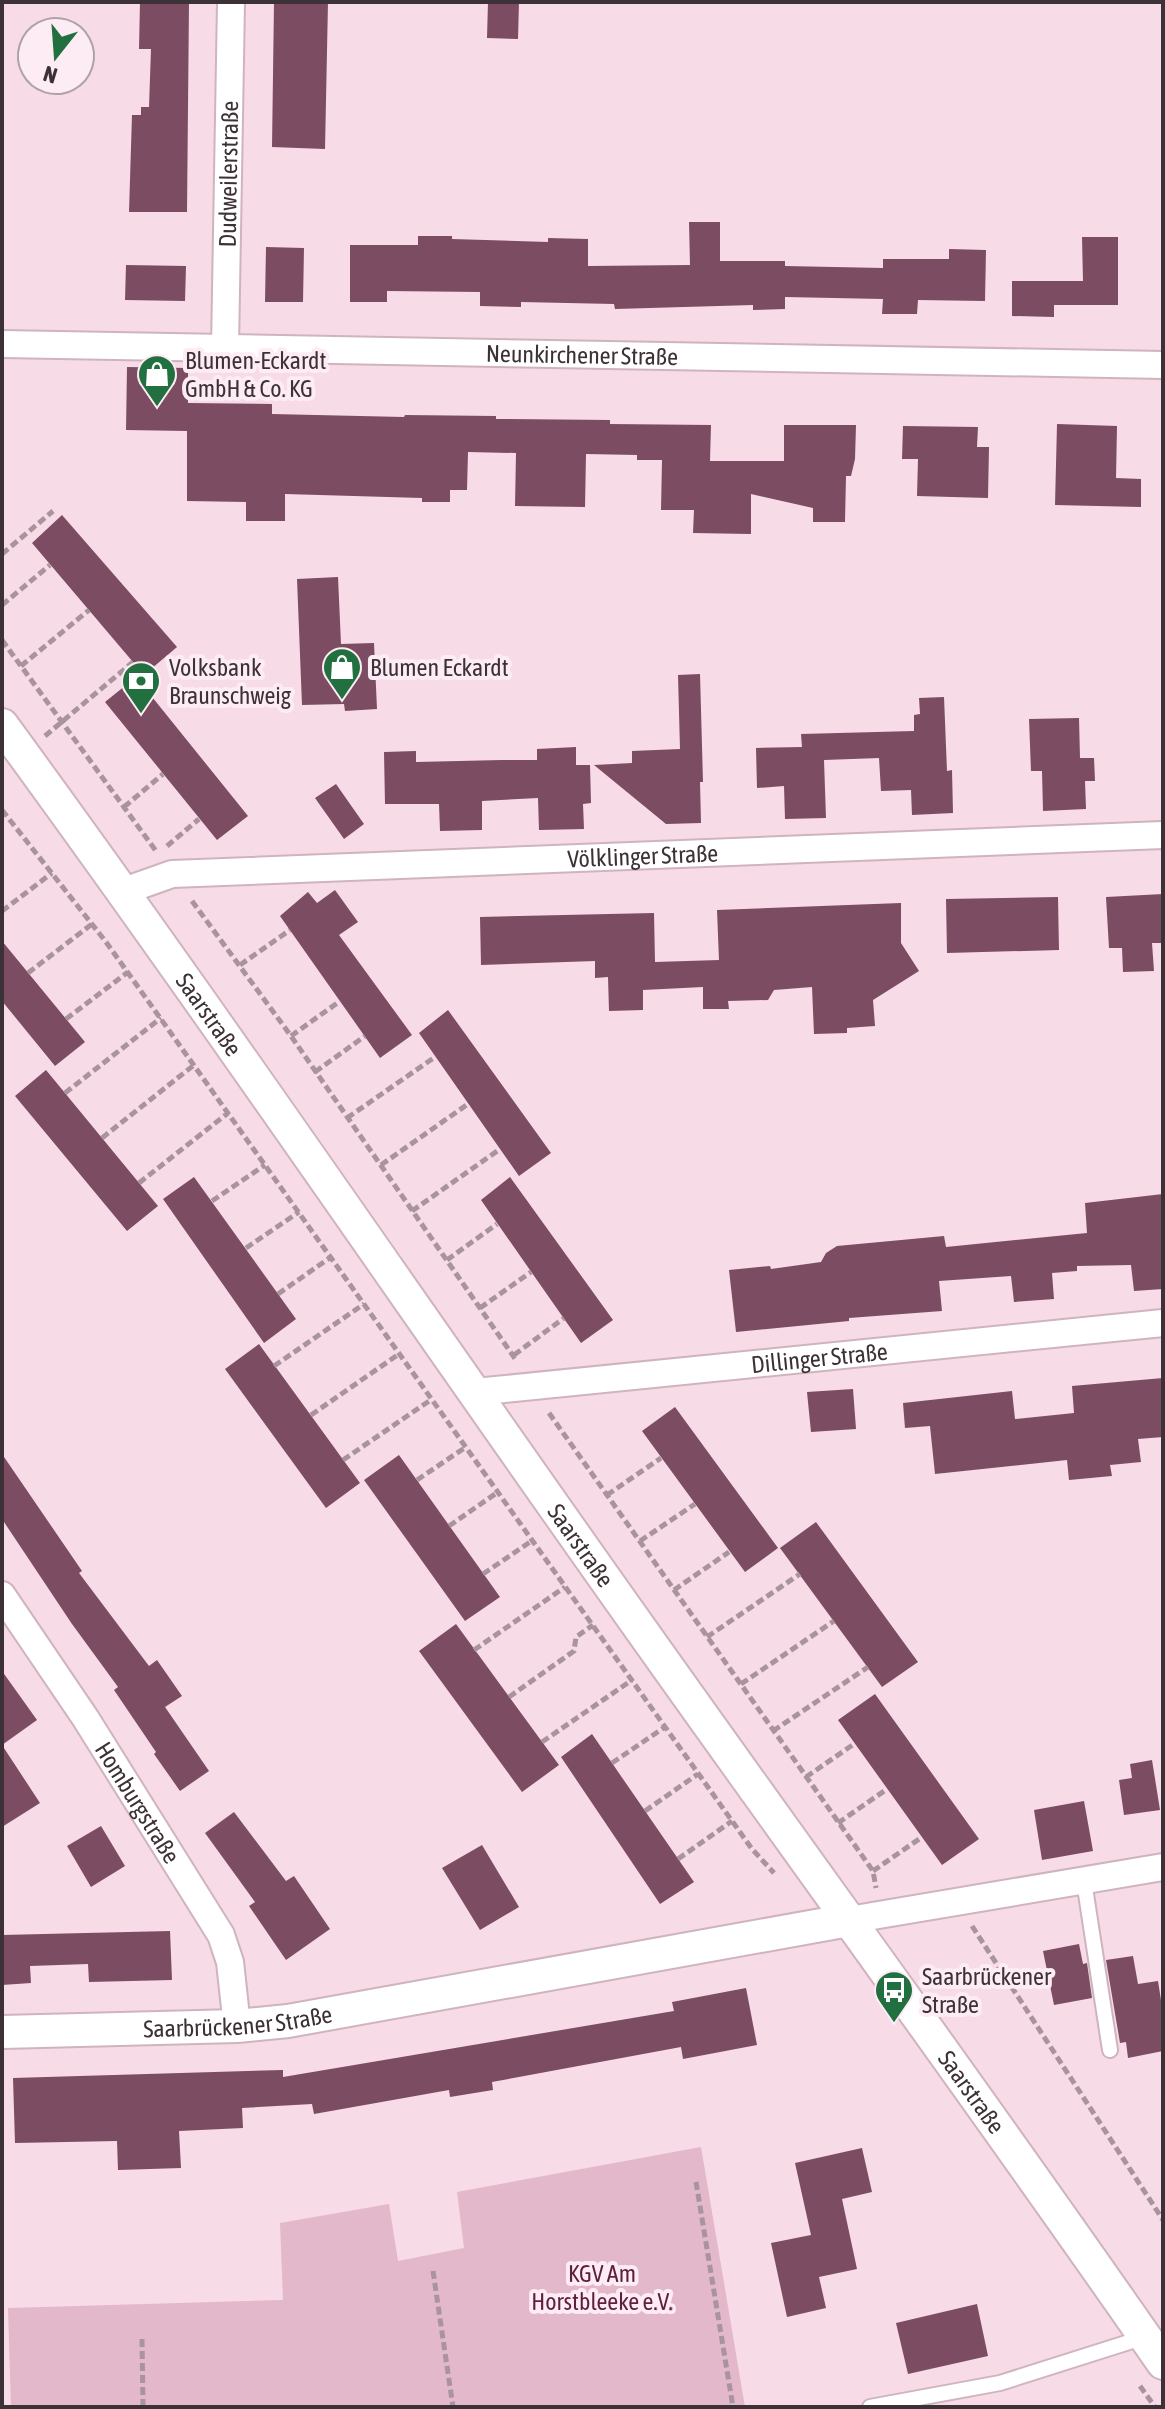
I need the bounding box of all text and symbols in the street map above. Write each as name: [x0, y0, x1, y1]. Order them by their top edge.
north arrow: [16, 16, 96, 96]
text: N: [40, 61, 60, 89]
street label: Dudweilerstraße: [213, 101, 243, 247]
street label: Neunkirchener Straße: [486, 339, 678, 370]
place label: Blumen-Eckardt GmbH & Co. KG: [185, 347, 326, 402]
shop icon: Blumen-Eckardt GmbH & Co. KG: [136, 353, 178, 408]
shop icon: Blumen Eckardt: [321, 646, 363, 701]
place label: Volksbank Braunschweig: [169, 654, 292, 709]
place label: Blumen Eckardt: [370, 654, 509, 681]
bank icon: Volksbank Braunschweig: [120, 660, 162, 715]
street label: Völklinger Straße: [567, 839, 719, 872]
street label: Saarstraße: [171, 968, 248, 1061]
street label: Dillinger Straße: [750, 1337, 889, 1378]
street label: Saarstraße: [543, 1499, 620, 1592]
street label: Homburgstraße: [90, 1737, 186, 1868]
place label: Saarbrückener Straße: [922, 1963, 1052, 2018]
bus stop icon: Saarbrückener Straße: [873, 1969, 915, 2024]
street label: Saarbrückener Straße: [143, 2000, 334, 2042]
street label: Saarstraße: [933, 2045, 1011, 2138]
park label: KGV Am Horstbleeke e.V.: [531, 2260, 673, 2315]

